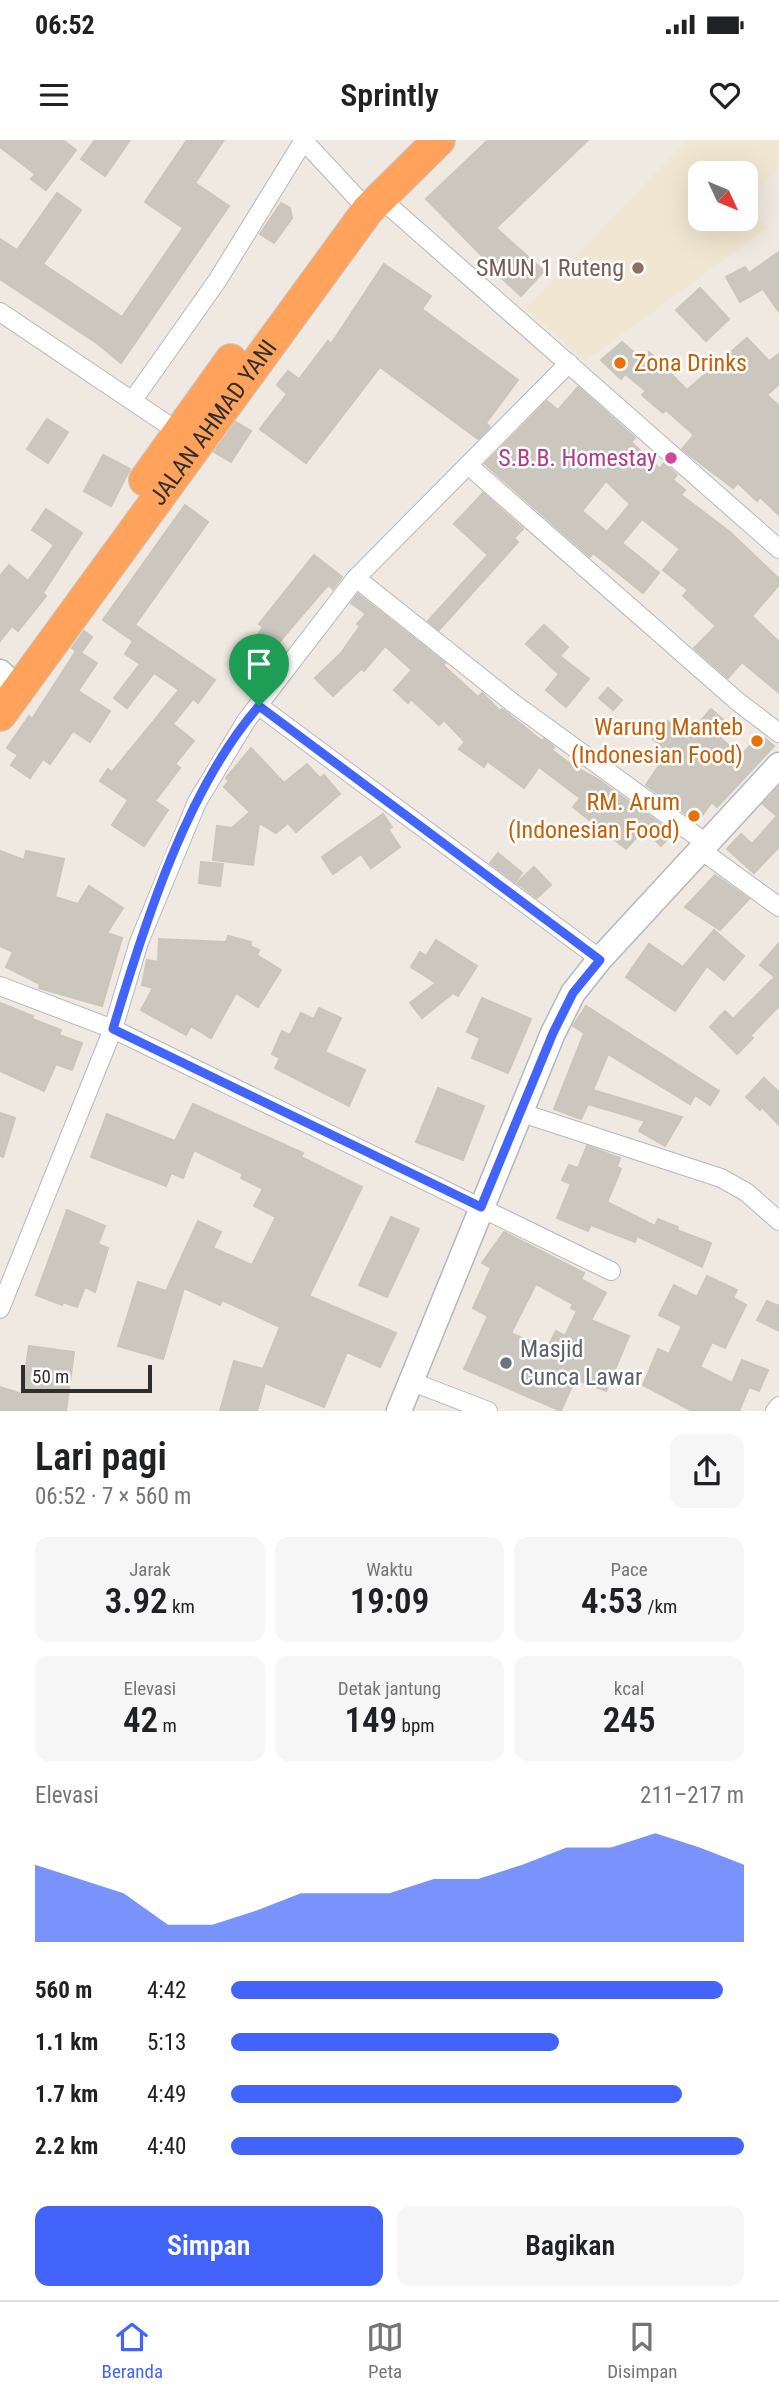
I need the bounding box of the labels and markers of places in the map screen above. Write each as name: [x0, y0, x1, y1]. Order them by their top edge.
place label: SMUN 1 Ruteng: [476, 254, 624, 282]
marker: SMUN 1 Ruteng: [630, 260, 646, 276]
place label: Zona Drinks: [634, 349, 747, 377]
marker: Zona Drinks: [612, 355, 628, 371]
place label: S.B.B. Homestay: [498, 444, 657, 472]
marker: S.B.B. Homestay: [663, 450, 679, 466]
pin: [229, 634, 289, 706]
place label: Warung Manteb (Indonesian Food): [571, 713, 743, 769]
marker: Warung Manteb (Indonesian Food): [749, 733, 765, 749]
place label: RM. Arum (Indonesian Food): [508, 788, 680, 844]
marker: RM. Arum (Indonesian Food): [686, 808, 702, 824]
place label: Masjid Cunca Lawar: [520, 1335, 642, 1391]
marker: Masjid Cunca Lawar: [498, 1355, 514, 1371]

